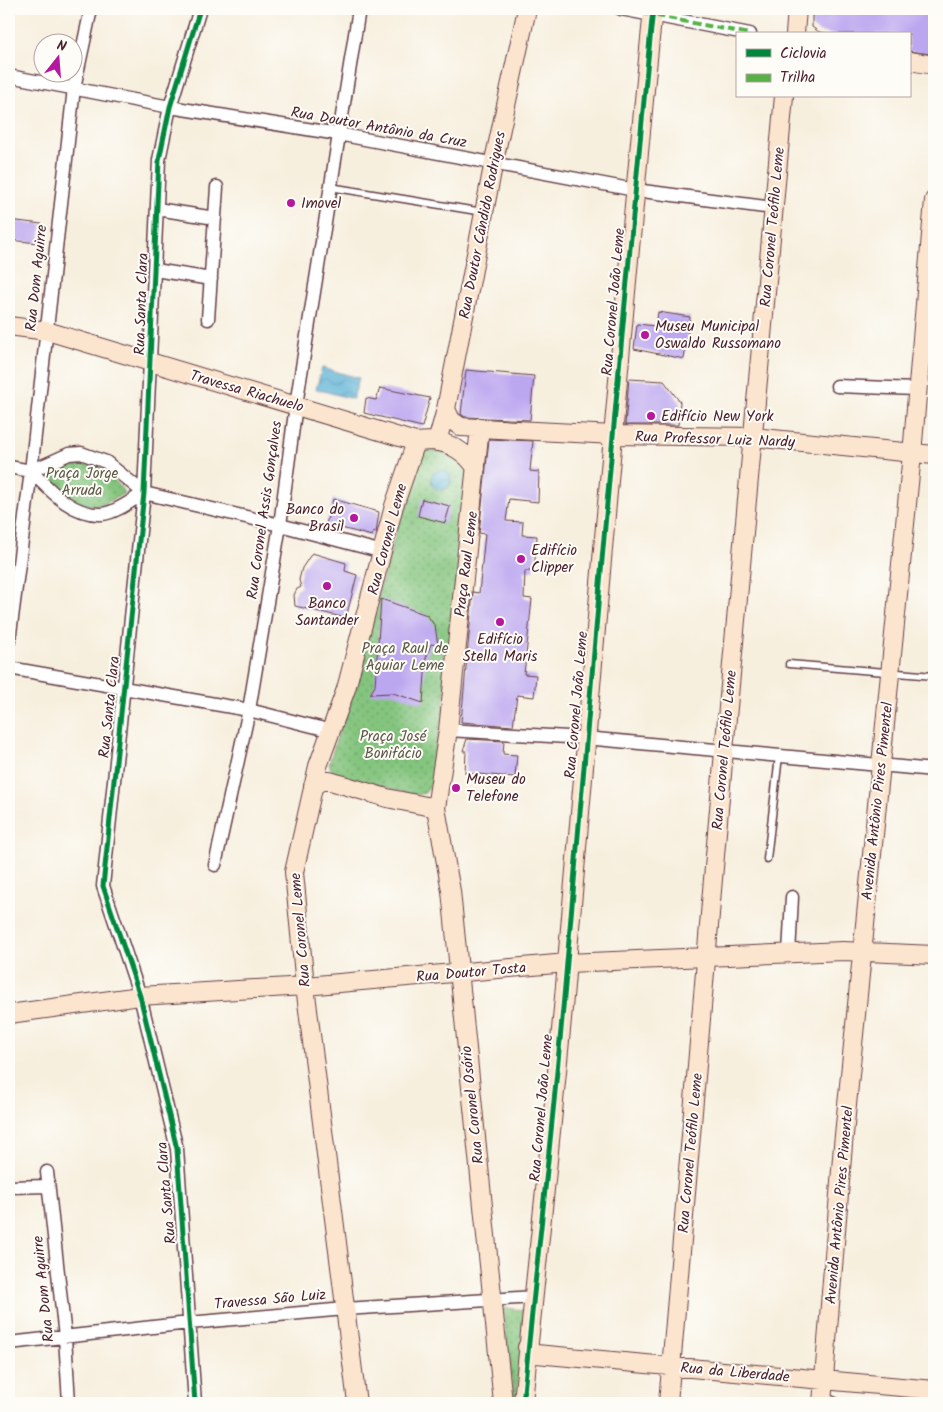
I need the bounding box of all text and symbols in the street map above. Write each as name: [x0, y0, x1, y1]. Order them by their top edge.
north arrow: [32, 32, 82, 82]
legend: [736, 32, 910, 98]
text: N: [54, 35, 69, 58]
text: Ciclovia: [780, 42, 827, 66]
text: Trilha: [780, 66, 815, 90]
street label: Rua Doutor Antônio da Cruz: [289, 101, 469, 155]
street label: Rua Doutor Cândido Rodrigues: [453, 129, 513, 321]
street label: Rua Coronel Teófilo Leme: [754, 146, 792, 308]
place label: Imovel: [301, 192, 341, 216]
marker: Imovel: [285, 197, 297, 209]
street label: Rua Dom Aguirre: [19, 223, 55, 333]
street label: Rua Coronel João Leme: [596, 227, 632, 377]
street label: Rua Santa Clara: [128, 252, 156, 356]
place label: Museu Municipal Oswaldo Russomano: [655, 315, 781, 356]
marker: Museu Municipal Oswaldo Russomano: [639, 329, 651, 341]
street label: Travessa Riachuelo: [187, 364, 307, 420]
place label: Edifício New York: [661, 405, 774, 429]
marker: Edifício New York: [645, 410, 657, 422]
street label: Rua Coronel Assis Gonçalves: [241, 419, 289, 601]
street label: Rua Professor Luiz Nardy: [635, 425, 796, 455]
park label: Praça Jorge Arruda: [46, 462, 119, 503]
street label: Rua Coronel Leme: [362, 481, 414, 598]
place label: Banco do Brasil: [286, 498, 344, 539]
street label: Praça Raul Leme: [449, 510, 485, 618]
marker: Banco do Brasil: [348, 512, 360, 524]
place label: Edifício Clipper: [531, 539, 577, 580]
marker: Edifício Clipper: [515, 553, 527, 565]
marker: Banco Santander: [321, 580, 333, 592]
place label: Banco Santander: [295, 592, 360, 633]
marker: Edifício Stella Maris: [494, 616, 506, 628]
place label: Edifício Stella Maris: [463, 628, 538, 669]
street label: Rua Coronel João Leme: [559, 630, 595, 780]
park label: Praça Raul de Aguiar Leme: [362, 637, 449, 678]
street label: Rua Santa Clara: [93, 655, 127, 759]
street label: Rua Coronel Teófilo Leme: [706, 669, 744, 831]
street label: Avenida Antônio Pires Pimentel: [856, 701, 900, 901]
park label: Praça José Bonifácio: [360, 725, 428, 766]
place label: Museu do Telefone: [466, 768, 526, 809]
marker: Museu do Telefone: [450, 782, 462, 794]
street label: Rua Coronel Leme: [284, 872, 318, 988]
street label: Rua Doutor Tosta: [415, 956, 527, 990]
street label: Rua Coronel João Leme: [524, 1033, 560, 1183]
street label: Rua Coronel Osório: [455, 1044, 491, 1165]
street label: Rua Coronel Teófilo Leme: [672, 1072, 710, 1234]
street label: Avenida Antônio Pires Pimentel: [819, 1105, 861, 1305]
street label: Rua Santa Clara: [151, 1141, 183, 1245]
street label: Rua Dom Aguirre: [26, 1234, 62, 1343]
street label: Travessa São Luiz: [213, 1283, 327, 1317]
street label: Rua da Liberdade: [679, 1356, 791, 1390]

